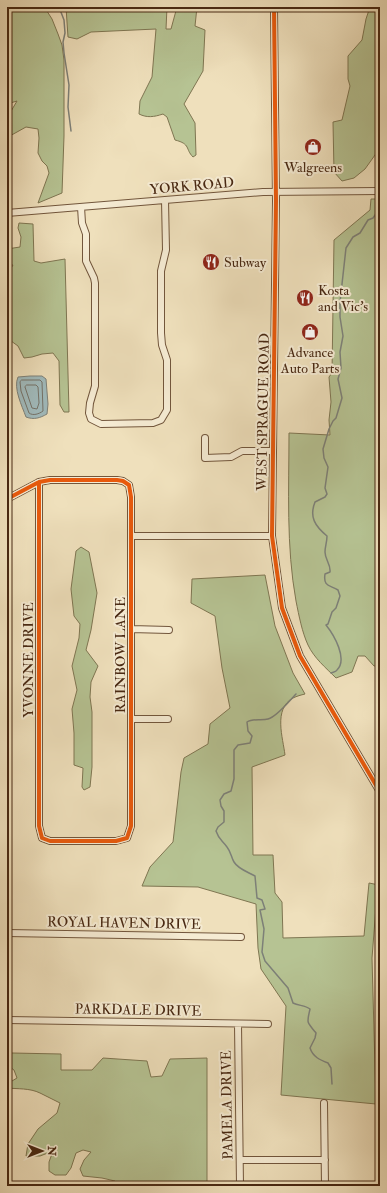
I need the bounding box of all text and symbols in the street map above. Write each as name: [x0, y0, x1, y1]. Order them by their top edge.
shop icon: Walgreens: [303, 137, 323, 157]
place label: Walgreens: [283, 159, 342, 176]
street label: YORK ROAD: [149, 174, 235, 198]
restaurant icon: Subway: [201, 252, 221, 272]
place label: Subway: [224, 254, 267, 272]
place label: Kosta and Vic's: [318, 282, 368, 315]
restaurant icon: Kosta and Vic's: [295, 288, 315, 308]
shop icon: Advance Auto Parts: [300, 322, 320, 342]
street label: WEST SPRAGUE ROAD: [253, 333, 273, 492]
place label: Advance Auto Parts: [280, 344, 339, 377]
street label: RAINBOW LANE: [112, 597, 129, 713]
street label: YVONNE DRIVE: [20, 602, 37, 718]
street label: ROYAL HAVEN DRIVE: [47, 913, 201, 933]
street label: PARKDALE DRIVE: [75, 1000, 201, 1020]
street label: PAMELA DRIVE: [218, 1050, 236, 1160]
north arrow: [22, 1131, 62, 1171]
text: N: [45, 1145, 58, 1157]

